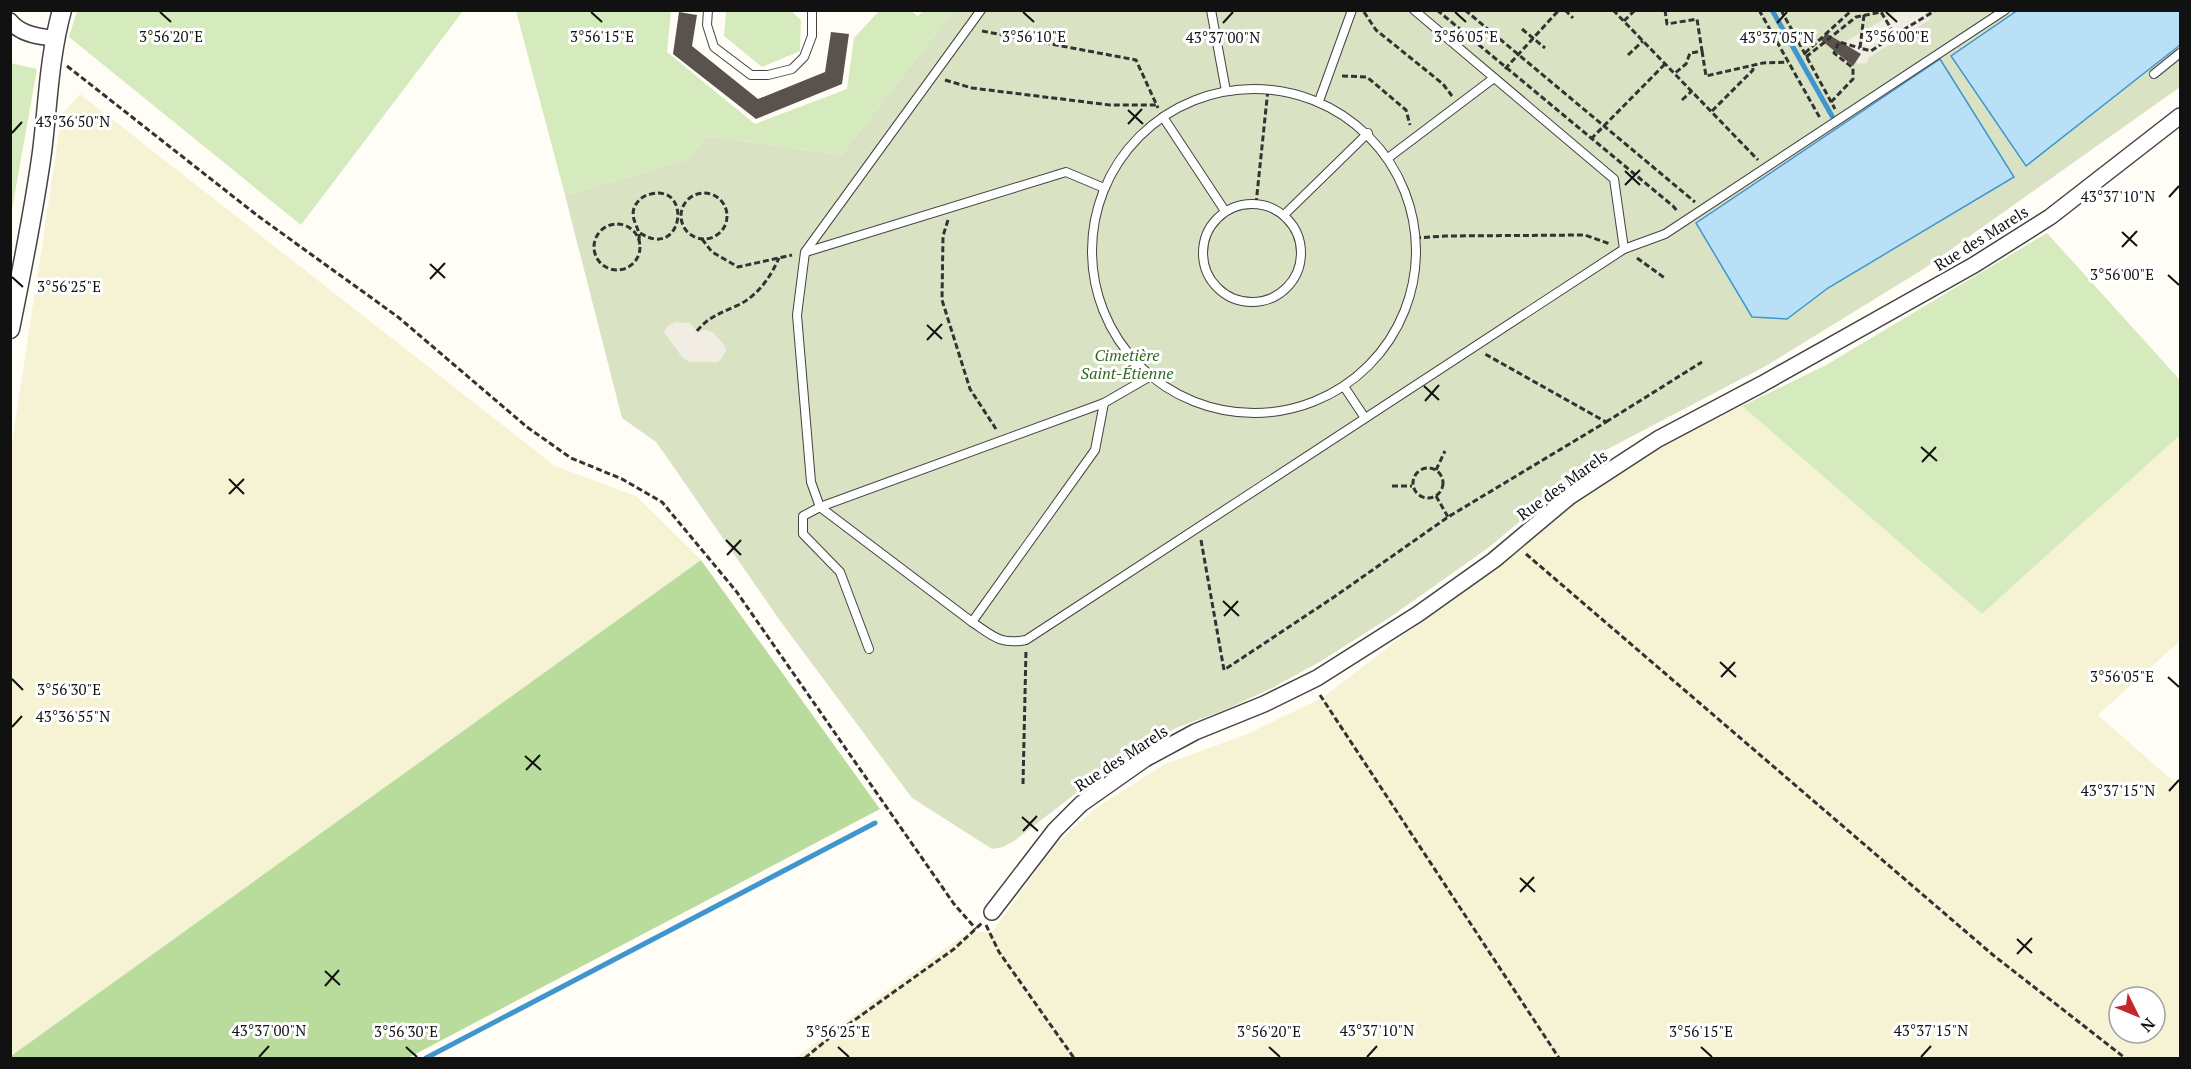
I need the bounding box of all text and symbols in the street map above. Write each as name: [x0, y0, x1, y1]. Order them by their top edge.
text: 3°56'20"E: [139, 26, 203, 46]
text: 3°56'15"E: [570, 26, 634, 46]
text: 3°56'10"E: [1002, 26, 1066, 46]
text: 3°56'05"E: [1434, 26, 1498, 46]
text: 3°56'00"E: [1865, 26, 1929, 46]
text: 43°37'00"N: [1186, 27, 1260, 47]
text: 43°37'05"N: [1740, 27, 1814, 47]
text: 43°36'50"N: [36, 111, 110, 131]
text: 43°37'10"N: [2081, 186, 2155, 206]
street label: Rue des Marels: [1930, 200, 2032, 276]
text: 3°56'00"E: [2090, 264, 2154, 284]
text: 3°56'25"E: [37, 276, 101, 296]
park label: Cimetière Saint-Étienne: [1081, 344, 1174, 384]
street label: Rue des Marels: [1512, 445, 1612, 525]
text: 3°56'05"E: [2090, 666, 2154, 686]
text: 3°56'30"E: [37, 679, 101, 699]
text: 43°36'55"N: [36, 706, 110, 726]
street label: Rue des Marels: [1070, 720, 1172, 796]
text: 43°37'15"N: [2081, 780, 2155, 800]
north arrow: [2107, 985, 2167, 1045]
text: N: [2136, 1013, 2160, 1037]
text: 43°37'00"N: [232, 1020, 306, 1040]
text: 43°37'10"N: [1340, 1020, 1414, 1040]
text: 43°37'15"N: [1894, 1020, 1968, 1040]
text: 3°56'30"E: [374, 1021, 438, 1041]
text: 3°56'25"E: [806, 1021, 870, 1041]
text: 3°56'20"E: [1237, 1021, 1301, 1041]
text: 3°56'15"E: [1669, 1021, 1733, 1041]

